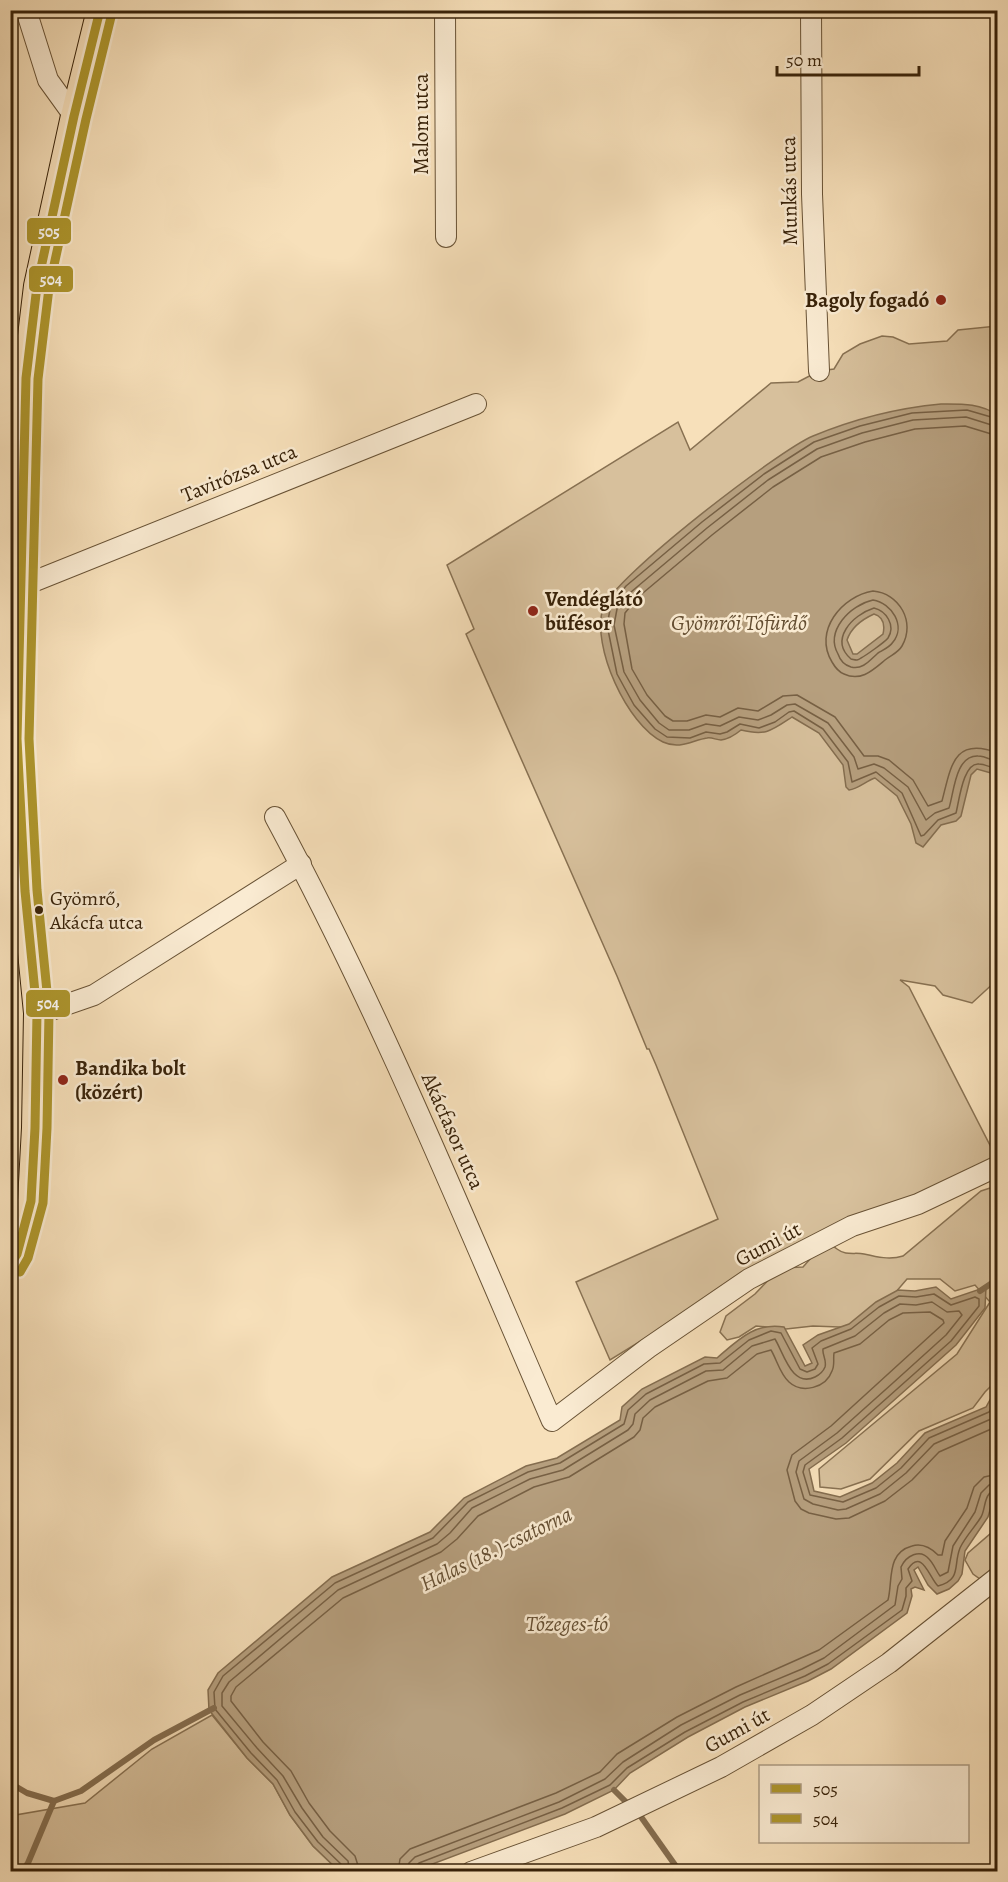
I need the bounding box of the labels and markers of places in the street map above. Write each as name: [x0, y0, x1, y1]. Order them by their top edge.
place label: Bagoly fogadó: [805, 286, 929, 314]
marker: Bagoly fogadó: [934, 293, 948, 307]
place label: Vendéglátó büfésor: [544, 585, 643, 637]
marker: Vendéglátó büfésor: [526, 604, 540, 618]
place label: Gyömrő, Akácfa utca: [49, 885, 144, 936]
marker: Gyömrő, Akácfa utca: [33, 904, 45, 916]
place label: Bandika bolt (közért): [75, 1054, 186, 1106]
marker: Bandika bolt (közért): [56, 1073, 70, 1087]

